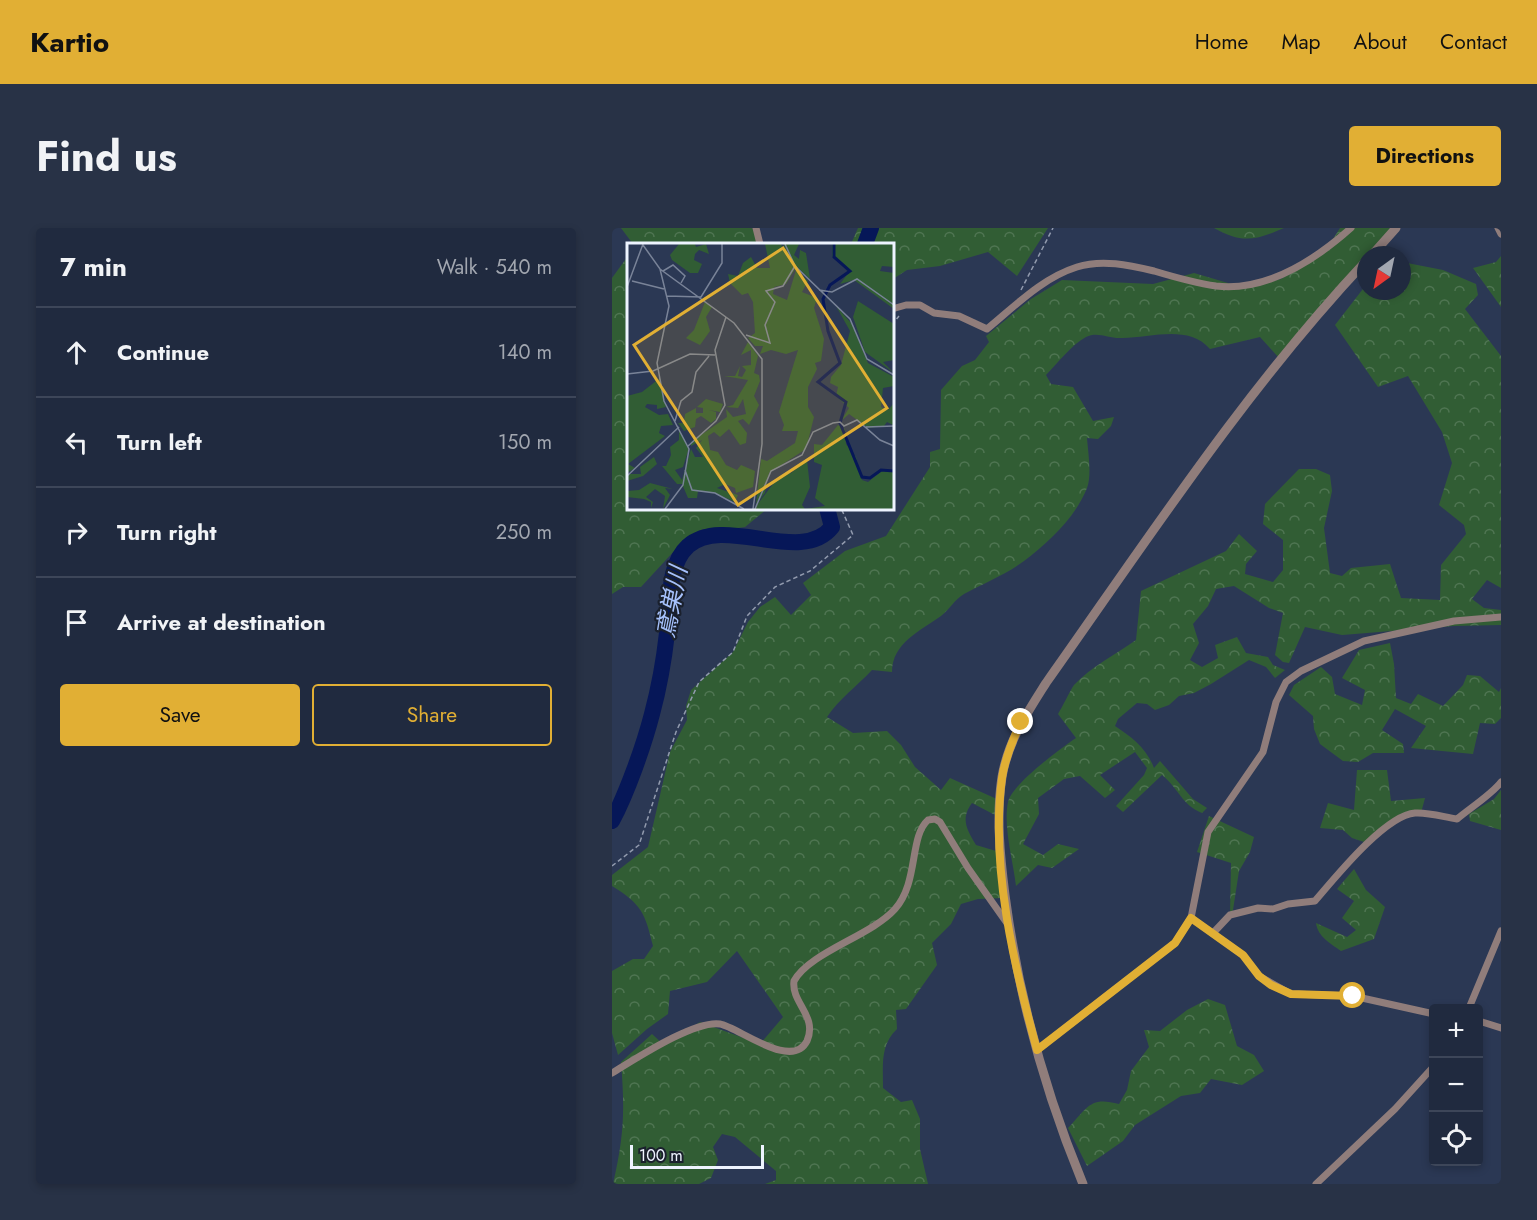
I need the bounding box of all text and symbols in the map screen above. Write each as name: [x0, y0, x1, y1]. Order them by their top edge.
text: Kartio: [30, 22, 109, 63]
text: Home: [1195, 27, 1248, 57]
text: Map: [1281, 27, 1321, 57]
text: About: [1354, 27, 1407, 57]
text: Contact: [1440, 27, 1507, 57]
text: Find us: [36, 126, 177, 187]
button: Directions: [1349, 126, 1501, 186]
inset map: [627, 243, 894, 510]
north arrow: [1357, 246, 1411, 300]
text: 7 min: [60, 248, 127, 286]
text: Walk · 540 m: [437, 253, 552, 282]
icon: ahead: [60, 336, 93, 369]
text: Continue: [117, 336, 209, 368]
text: 140 m: [498, 338, 552, 367]
icon: left: [60, 426, 93, 459]
text: Turn left: [117, 426, 202, 458]
text: 150 m: [498, 428, 552, 457]
icon: right: [60, 516, 93, 549]
text: Turn right: [117, 516, 217, 548]
text: 250 m: [496, 518, 552, 547]
water label: 鳶巣川: [647, 560, 696, 641]
icon: arrive: [60, 606, 93, 639]
text: Arrive at destination: [117, 606, 326, 638]
button: Save: [60, 684, 300, 746]
button: Share: [312, 684, 552, 746]
route end: [1007, 708, 1033, 734]
route start: [1339, 982, 1365, 1008]
map controls: [1429, 1004, 1483, 1166]
button: +: [1429, 1004, 1483, 1058]
button: −: [1429, 1058, 1483, 1112]
button: locate: [1429, 1112, 1483, 1166]
scale bar: [630, 1142, 764, 1170]
text: 100 m: [639, 1144, 683, 1167]

